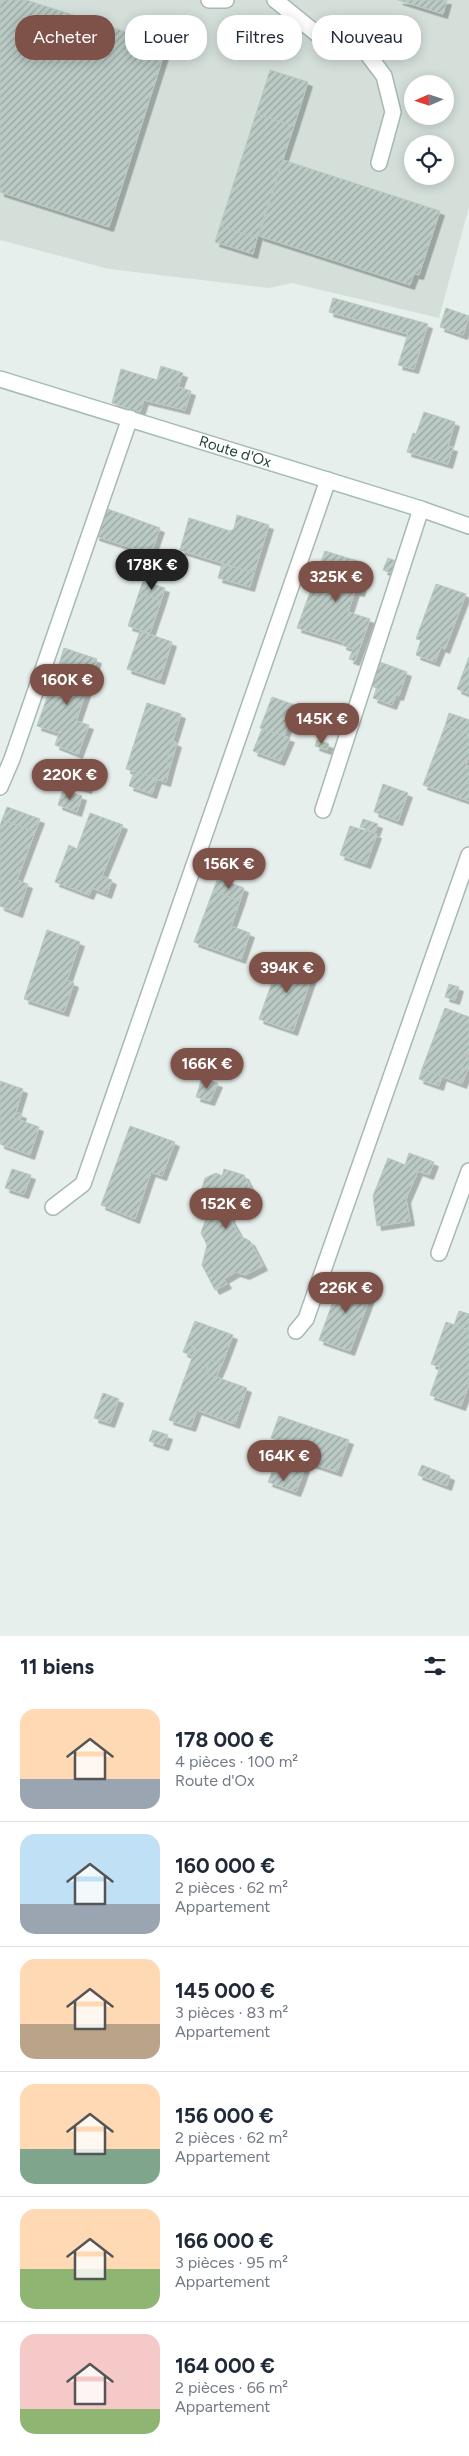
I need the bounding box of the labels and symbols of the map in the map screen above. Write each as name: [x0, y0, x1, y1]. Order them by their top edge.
north arrow: [404, 75, 454, 125]
street label: Route d'Ox: [197, 432, 273, 471]
pin: 178K €: [111, 548, 193, 591]
pin: 325K €: [295, 560, 377, 603]
pin: 160K €: [26, 664, 108, 706]
pin: 145K €: [281, 702, 363, 745]
pin: 220K €: [29, 758, 111, 801]
pin: 156K €: [188, 848, 270, 890]
pin: 394K €: [246, 952, 328, 994]
pin: 166K €: [166, 1048, 248, 1090]
pin: 152K €: [185, 1188, 267, 1230]
pin: 226K €: [305, 1272, 387, 1314]
pin: 164K €: [243, 1440, 325, 1482]

